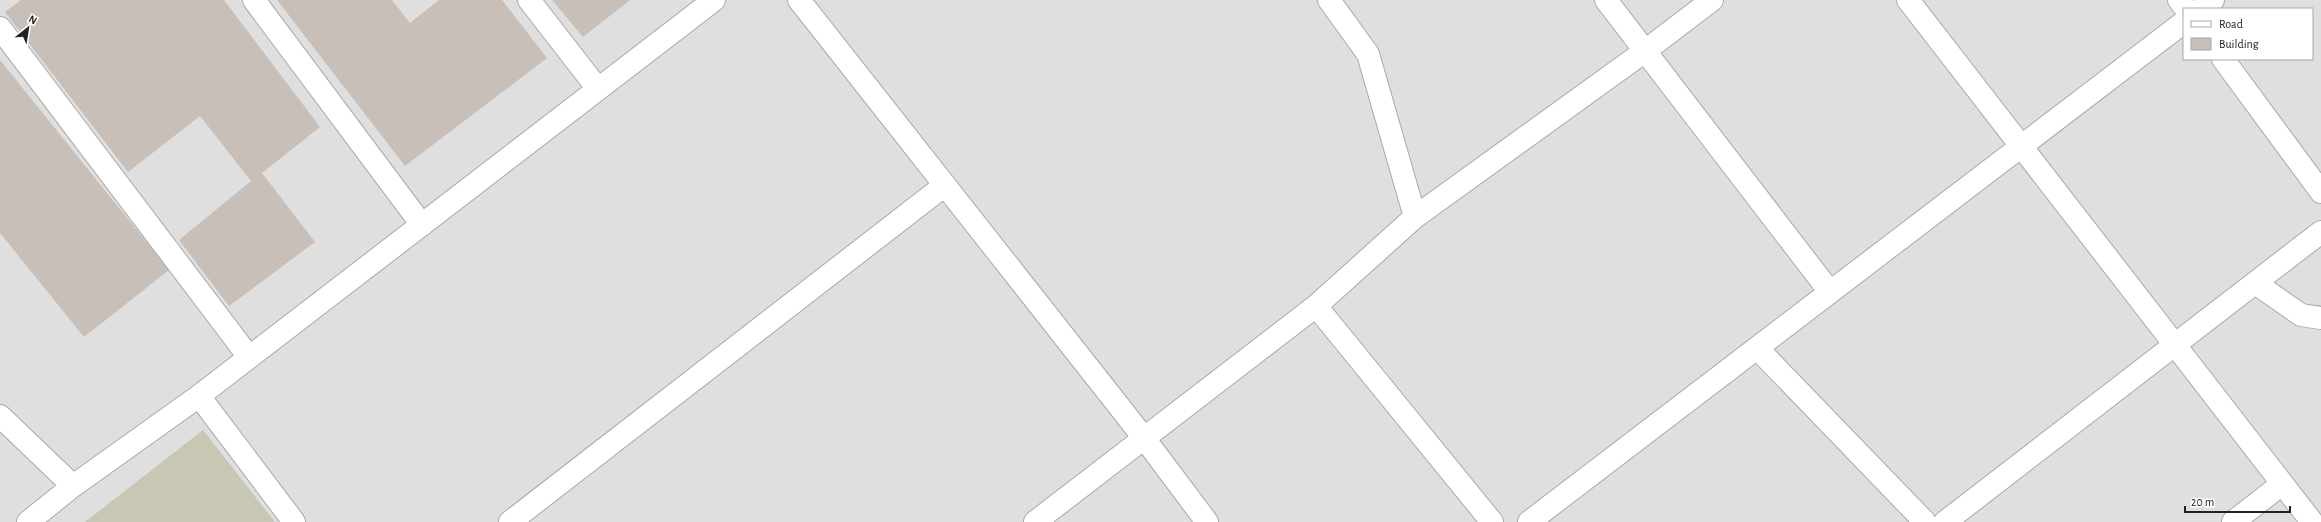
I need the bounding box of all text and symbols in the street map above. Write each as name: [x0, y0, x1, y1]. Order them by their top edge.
north arrow: [8, 8, 48, 48]
legend: [2183, 8, 2313, 60]
text: N: [27, 13, 39, 26]
text: Road: [2219, 18, 2243, 30]
text: Building: [2219, 38, 2259, 50]
scale bar: [2185, 488, 2290, 514]
text: 20 m: [2191, 496, 2214, 508]

